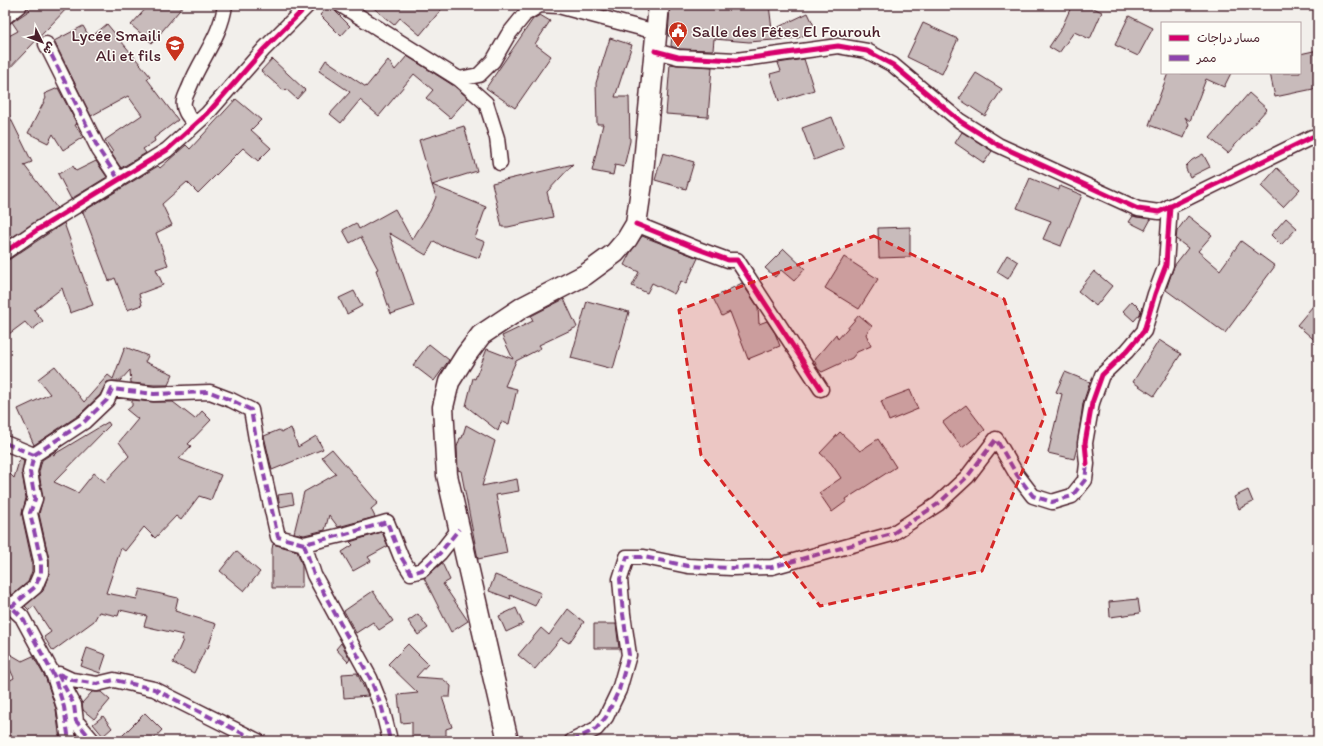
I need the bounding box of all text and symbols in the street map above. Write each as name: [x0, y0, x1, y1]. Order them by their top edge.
public building icon: Salle des Fêtes El Fourouh: [667, 20, 689, 48]
place label: Salle des Fêtes El Fourouh: [692, 21, 881, 41]
north arrow: [22, 22, 62, 62]
legend: [1161, 22, 1301, 74]
place label: Lycée Smaili Ali et fils: [71, 25, 161, 65]
text: مسار دراجات: [1197, 31, 1260, 46]
school or university icon: Lycée Smaili Ali et fils: [164, 34, 186, 62]
text: ش: [40, 40, 58, 57]
text: ممر: [1196, 51, 1216, 65]

